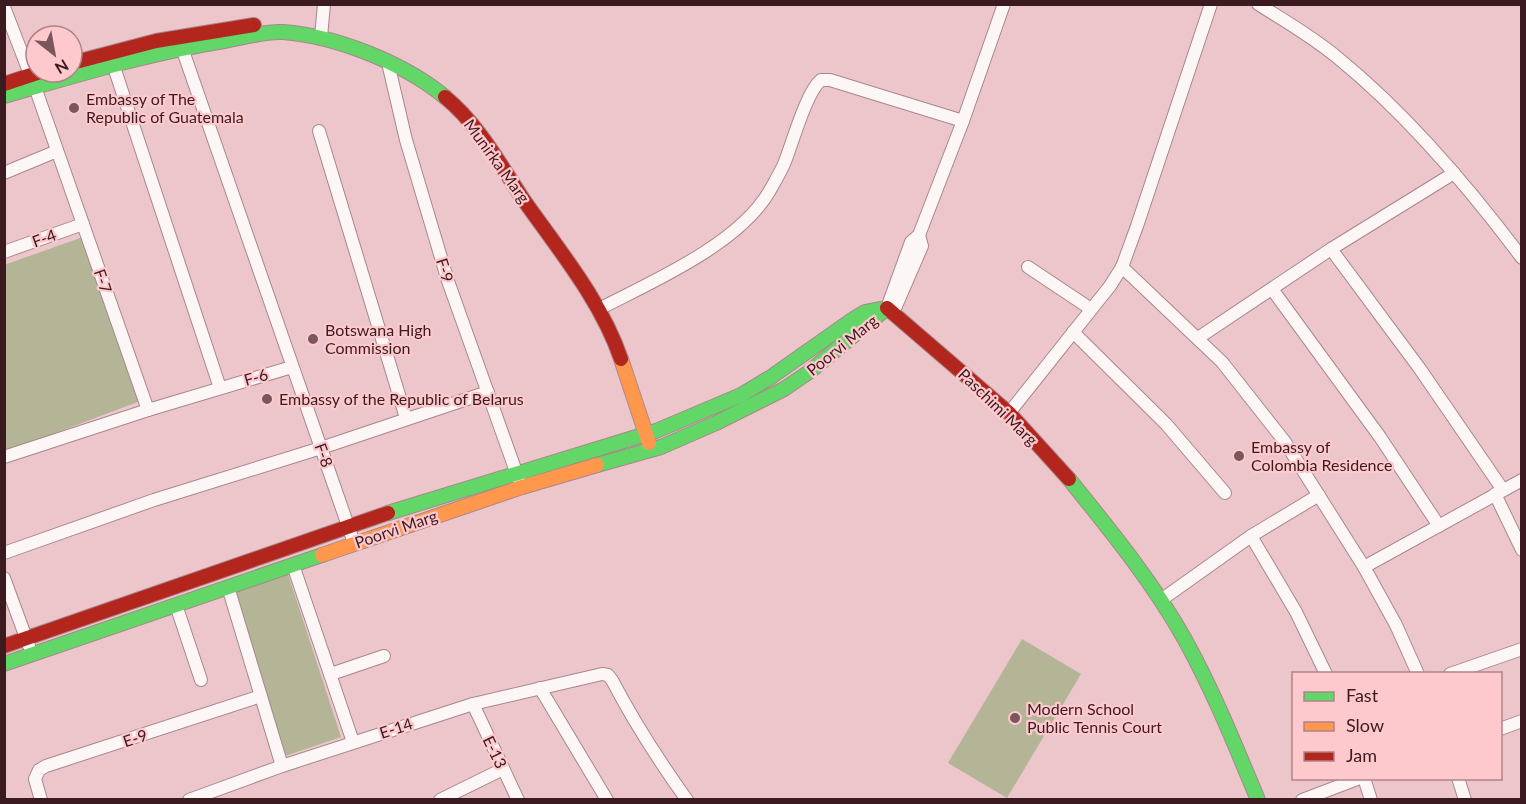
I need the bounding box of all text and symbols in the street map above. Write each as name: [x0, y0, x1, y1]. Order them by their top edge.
north arrow: [24, 24, 84, 84]
text: N: [52, 56, 72, 79]
place label: Embassy of The Republic of Guatemala: [86, 89, 244, 126]
marker: Embassy of The Republic of Guatemala: [67, 101, 81, 115]
street label: Munirka Marg: [461, 115, 534, 206]
street label: F-4: [29, 224, 58, 251]
street label: F-9: [433, 256, 458, 284]
street label: F-7: [91, 266, 116, 295]
street label: Poorvi Marg: [802, 310, 881, 379]
place label: Botswana High Commission: [325, 320, 431, 357]
marker: Botswana High Commission: [306, 332, 320, 346]
street label: F-6: [242, 364, 270, 389]
street label: Paschimi Marg: [955, 364, 1042, 449]
place label: Embassy of the Republic of Belarus: [279, 389, 524, 408]
marker: Embassy of the Republic of Belarus: [260, 392, 274, 406]
place label: Embassy of Colombia Residence: [1251, 437, 1392, 474]
street label: F-8: [311, 440, 338, 469]
marker: Embassy of Colombia Residence: [1232, 449, 1246, 463]
street label: Poorvi Marg: [352, 506, 440, 551]
legend: [1292, 672, 1502, 780]
text: Fast: [1346, 684, 1379, 706]
place label: Modern School Public Tennis Court: [1027, 699, 1162, 736]
marker: Modern School Public Tennis Court: [1008, 711, 1022, 725]
street label: E-14: [377, 713, 415, 742]
text: Slow: [1346, 714, 1384, 736]
street label: E-9: [120, 725, 149, 750]
street label: E-13: [480, 732, 511, 771]
text: Jam: [1346, 744, 1377, 766]

